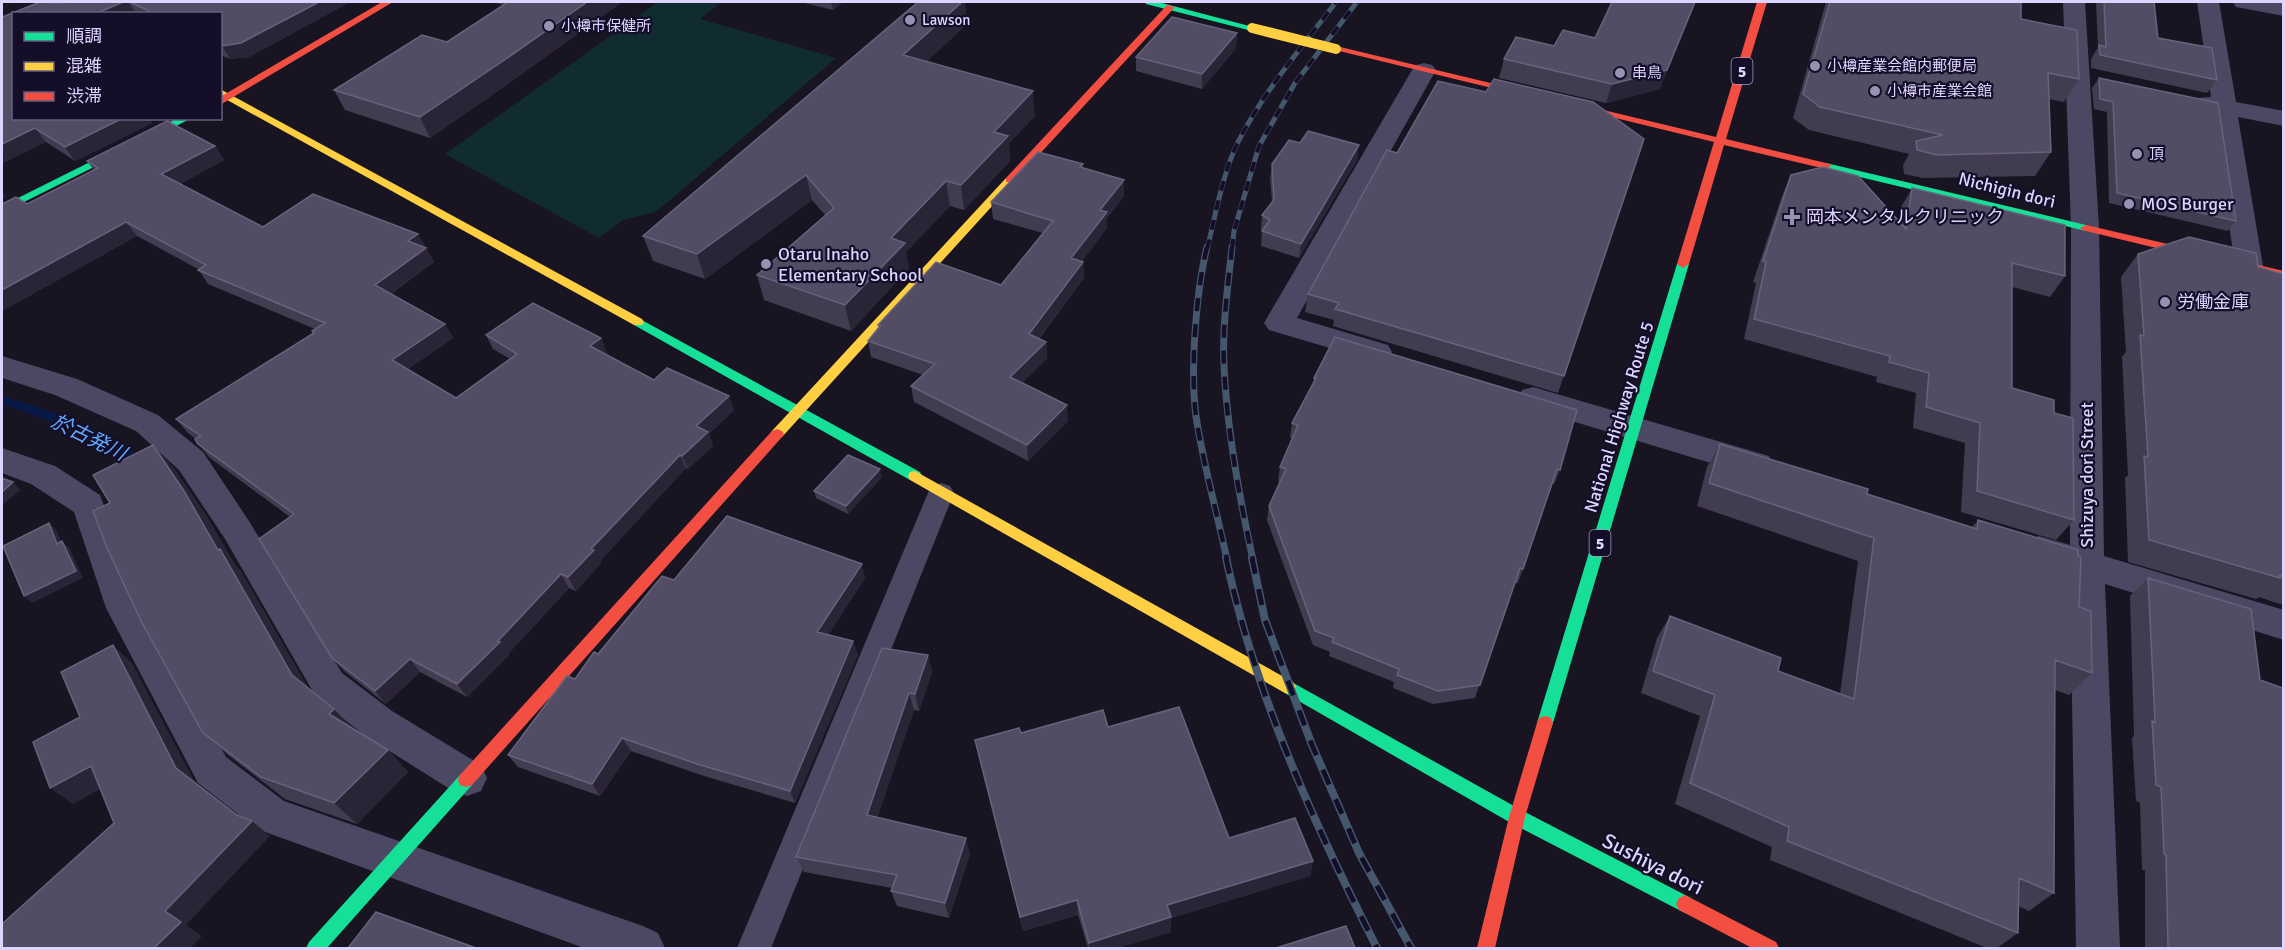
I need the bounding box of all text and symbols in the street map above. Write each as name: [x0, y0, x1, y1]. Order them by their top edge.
place label: Lawson: [922, 11, 971, 29]
legend: [12, 12, 222, 120]
marker: Lawson: [903, 13, 917, 27]
place label: 小樽市保健所: [561, 17, 651, 35]
marker: 小樽市保健所: [542, 19, 556, 33]
text: 順調: [66, 25, 102, 47]
text: 混雑: [66, 55, 102, 77]
place label: 小樽産業会館内郵便局: [1827, 57, 1977, 75]
road number: 5: [1732, 58, 1752, 84]
marker: 小樽産業会館内郵便局: [1808, 59, 1822, 73]
place label: 串鳥: [1632, 64, 1662, 82]
marker: 串鳥: [1613, 66, 1627, 80]
place label: 小樽市産業会館: [1887, 82, 1992, 100]
marker: 小樽市産業会館: [1868, 84, 1882, 98]
text: 渋滞: [66, 85, 102, 107]
place label: 頂: [2149, 145, 2164, 163]
marker: 頂: [2130, 147, 2144, 161]
street label: Nichigin dori: [1956, 167, 2058, 213]
place label: MOS Burger: [2141, 193, 2234, 215]
marker: MOS Burger: [2122, 197, 2136, 211]
place label: 岡本メンタルクリニック: [1806, 206, 2004, 228]
marker: 岡本メンタルクリニック: [1783, 208, 1801, 226]
place label: Otaru Inaho Elementary School: [778, 243, 923, 286]
marker: Otaru Inaho Elementary School: [759, 257, 773, 271]
place label: 労働金庫: [2177, 291, 2249, 313]
marker: 労働金庫: [2158, 295, 2172, 309]
street label: National Highway Route 5: [1579, 319, 1659, 515]
street label: Shizuya dori Street: [2076, 402, 2098, 548]
water label: 於古発川: [47, 409, 132, 467]
road number: 5: [1590, 530, 1610, 556]
street label: Sushiya dori: [1598, 827, 1708, 901]

